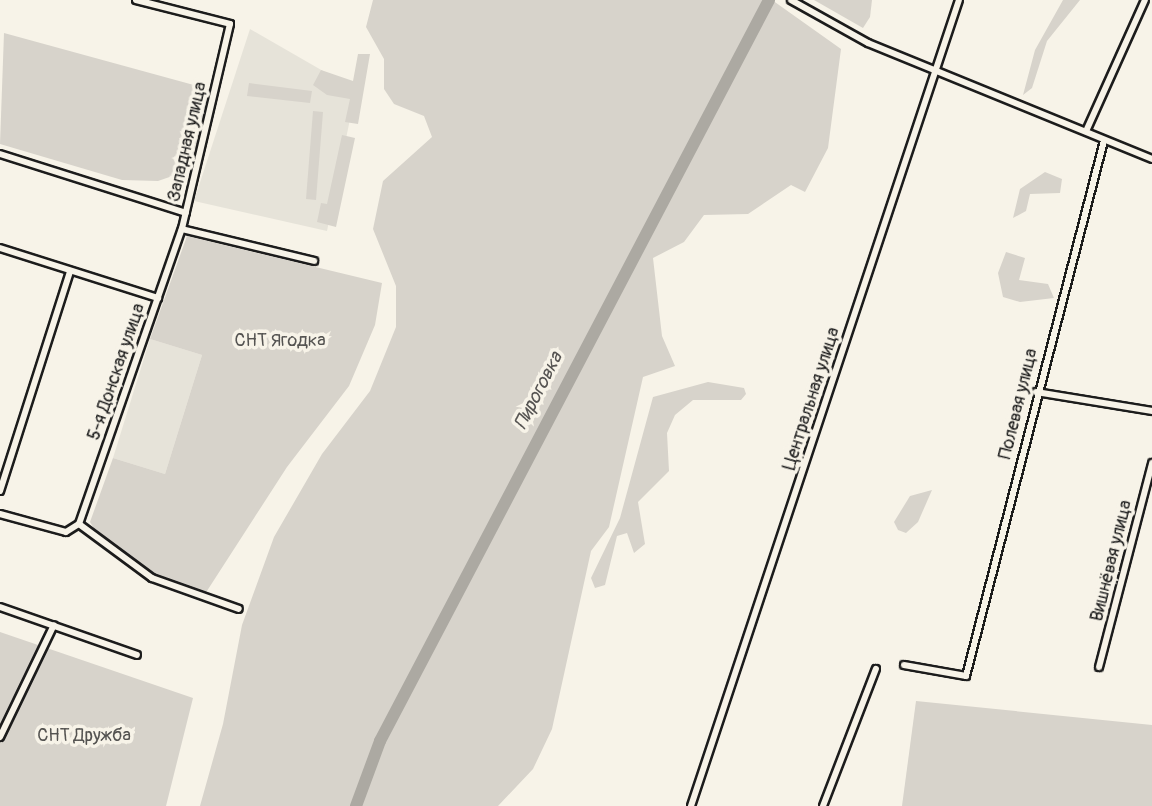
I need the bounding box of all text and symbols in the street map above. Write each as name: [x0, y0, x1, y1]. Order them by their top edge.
street label: Западная улица: [164, 80, 212, 204]
street label: 5-я Донская улица: [83, 301, 151, 443]
street label: Центральная улица: [779, 325, 845, 473]
park label: СНТ Ягодка: [234, 330, 326, 352]
street label: Полевая улица: [995, 346, 1043, 462]
water label: Пироговка: [510, 349, 568, 433]
street label: Вишнёвая улица: [1087, 498, 1137, 624]
park label: СНТ Дружба: [37, 725, 131, 747]

